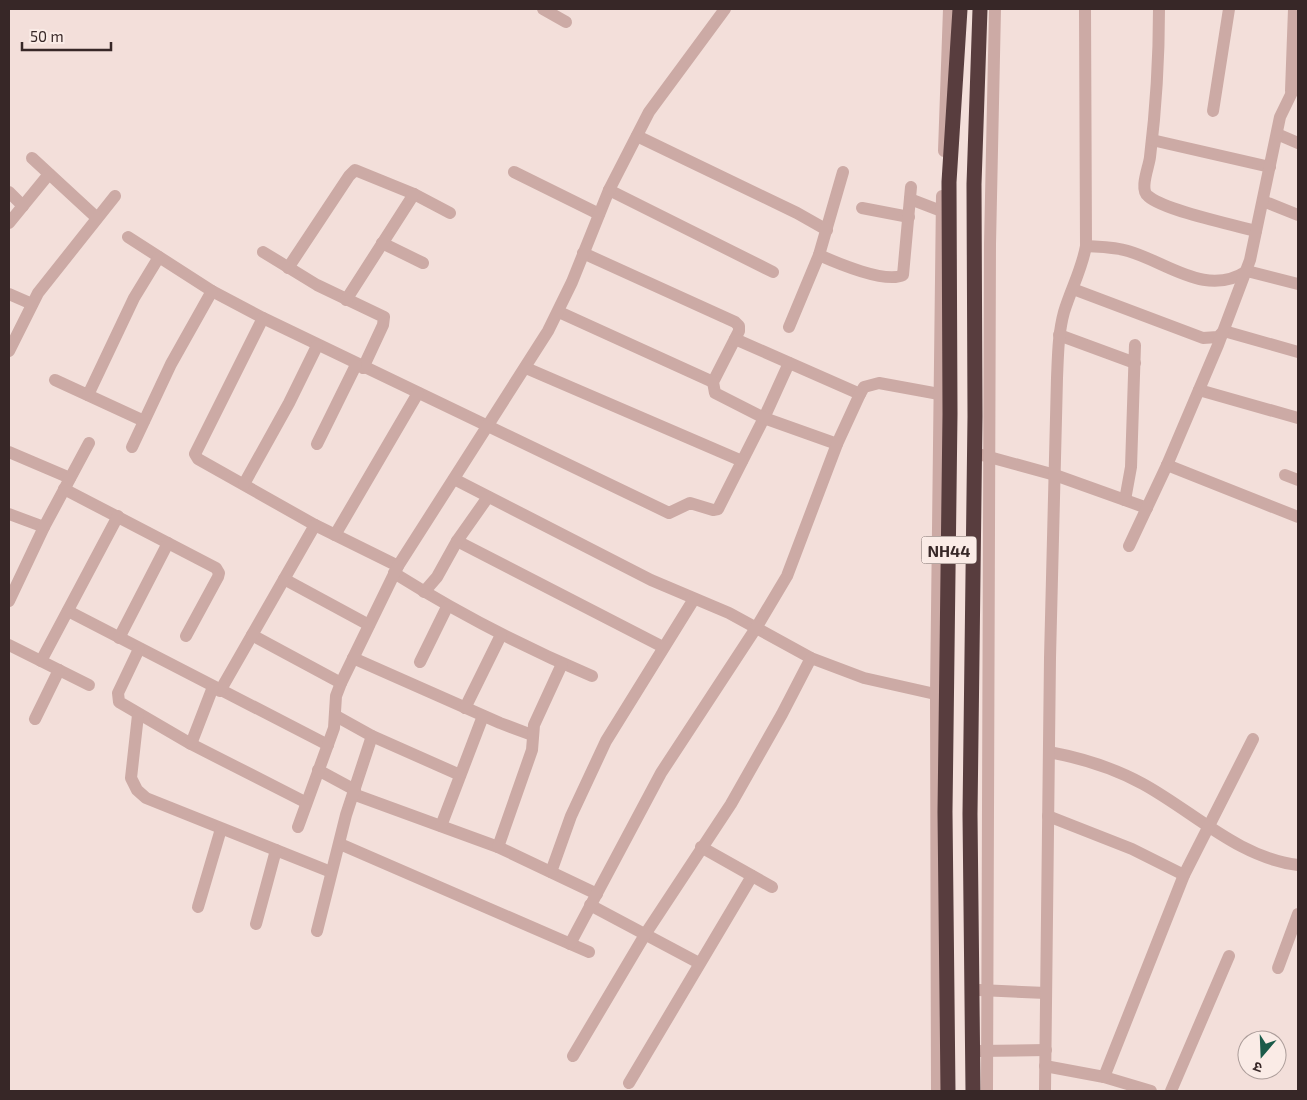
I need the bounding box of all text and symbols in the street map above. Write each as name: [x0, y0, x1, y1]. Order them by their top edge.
scale bar: [22, 20, 111, 52]
text: 50 m: [30, 27, 64, 45]
road number: NH44: [922, 536, 976, 564]
north arrow: [1237, 1030, 1287, 1080]
text: उ: [1250, 1058, 1264, 1077]

